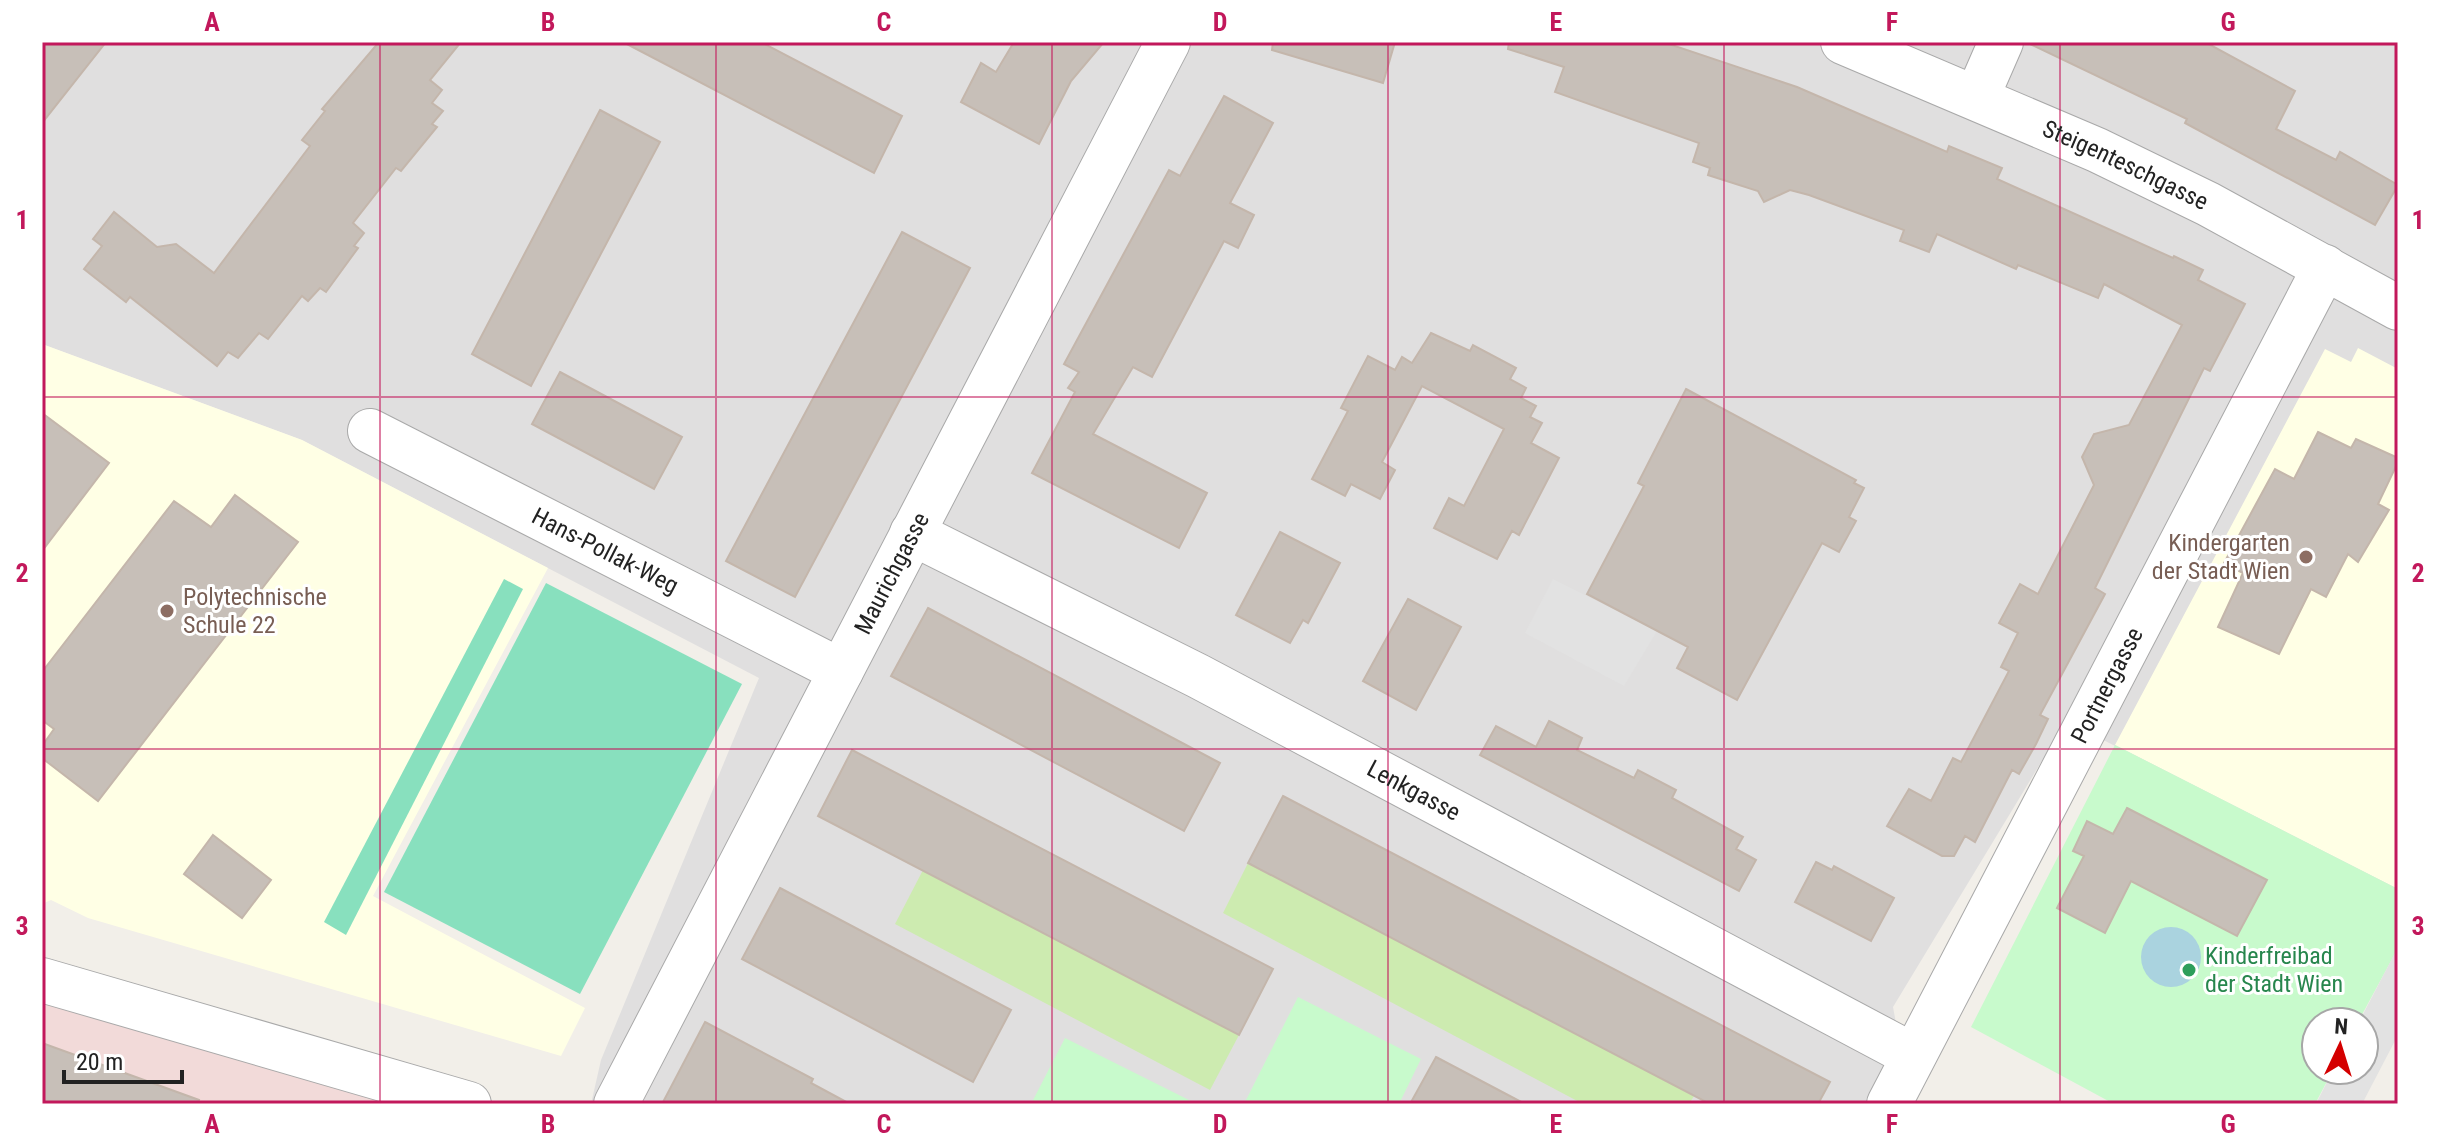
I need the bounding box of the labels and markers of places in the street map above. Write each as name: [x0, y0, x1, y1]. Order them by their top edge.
place label: Kindergarten der Stadt Wien: [2152, 529, 2290, 585]
marker: Kindergarten der Stadt Wien: [2297, 548, 2315, 566]
place label: Polytechnische Schule 22: [183, 583, 327, 639]
marker: Polytechnische Schule 22: [158, 602, 176, 620]
place label: Kinderfreibad der Stadt Wien: [2205, 942, 2343, 998]
marker: Kinderfreibad der Stadt Wien: [2180, 961, 2198, 979]

